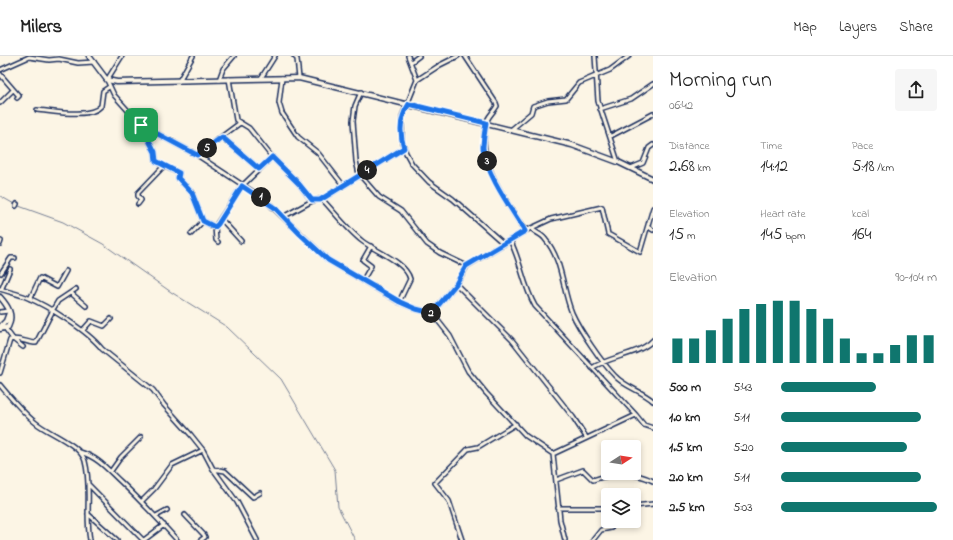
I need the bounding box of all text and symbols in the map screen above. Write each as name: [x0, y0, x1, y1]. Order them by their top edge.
text: Milers: [20, 14, 62, 41]
text: Map: [793, 17, 817, 38]
text: Layers: [839, 17, 877, 38]
text: Share: [899, 17, 933, 38]
text: Morning run: [669, 65, 772, 97]
button: share: [895, 69, 937, 111]
text: 06:42: [669, 96, 693, 115]
pin: [124, 108, 158, 142]
icon: arrive: [130, 114, 152, 136]
pin: 5: [197, 138, 217, 158]
text: Distance: [669, 138, 710, 154]
text: Time: [760, 138, 782, 154]
text: Pace: [852, 138, 873, 154]
text: 5: [204, 140, 210, 156]
pin: 3: [477, 151, 497, 171]
text: 3: [485, 153, 489, 169]
text: 2.68: [669, 154, 695, 179]
text: 14:12: [760, 154, 788, 179]
text: 5:18: [852, 154, 875, 179]
pin: 4: [357, 160, 377, 180]
text: km: [695, 160, 711, 176]
text: /km: [875, 160, 894, 176]
text: 4: [365, 162, 369, 178]
pin: 1: [251, 187, 271, 207]
text: 1: [259, 189, 263, 205]
text: Elevation: [669, 206, 709, 222]
text: Heart rate: [760, 206, 805, 222]
text: kcal: [852, 206, 869, 222]
text: 15: [669, 222, 684, 247]
text: 145: [760, 222, 782, 247]
text: 164: [852, 222, 872, 247]
text: m: [684, 228, 695, 244]
text: bpm: [782, 228, 806, 244]
text: Elevation: [669, 268, 717, 287]
text: 90–104 m: [895, 268, 937, 287]
pin: 2: [421, 303, 441, 323]
text: 2: [428, 305, 434, 321]
text: 500 m: [669, 378, 701, 397]
text: 5:43: [733, 378, 752, 397]
text: 1.0 km: [669, 408, 700, 427]
text: 5:11: [733, 408, 750, 427]
text: 1.5 km: [669, 438, 702, 457]
text: 5:20: [733, 438, 754, 457]
north arrow: [601, 440, 641, 480]
map controls: [601, 440, 641, 528]
text: 2.0 km: [669, 468, 703, 487]
text: 5:11: [733, 468, 750, 487]
button: layers: [601, 488, 641, 528]
text: 2.5 km: [669, 498, 705, 517]
text: 5:03: [733, 498, 753, 517]

